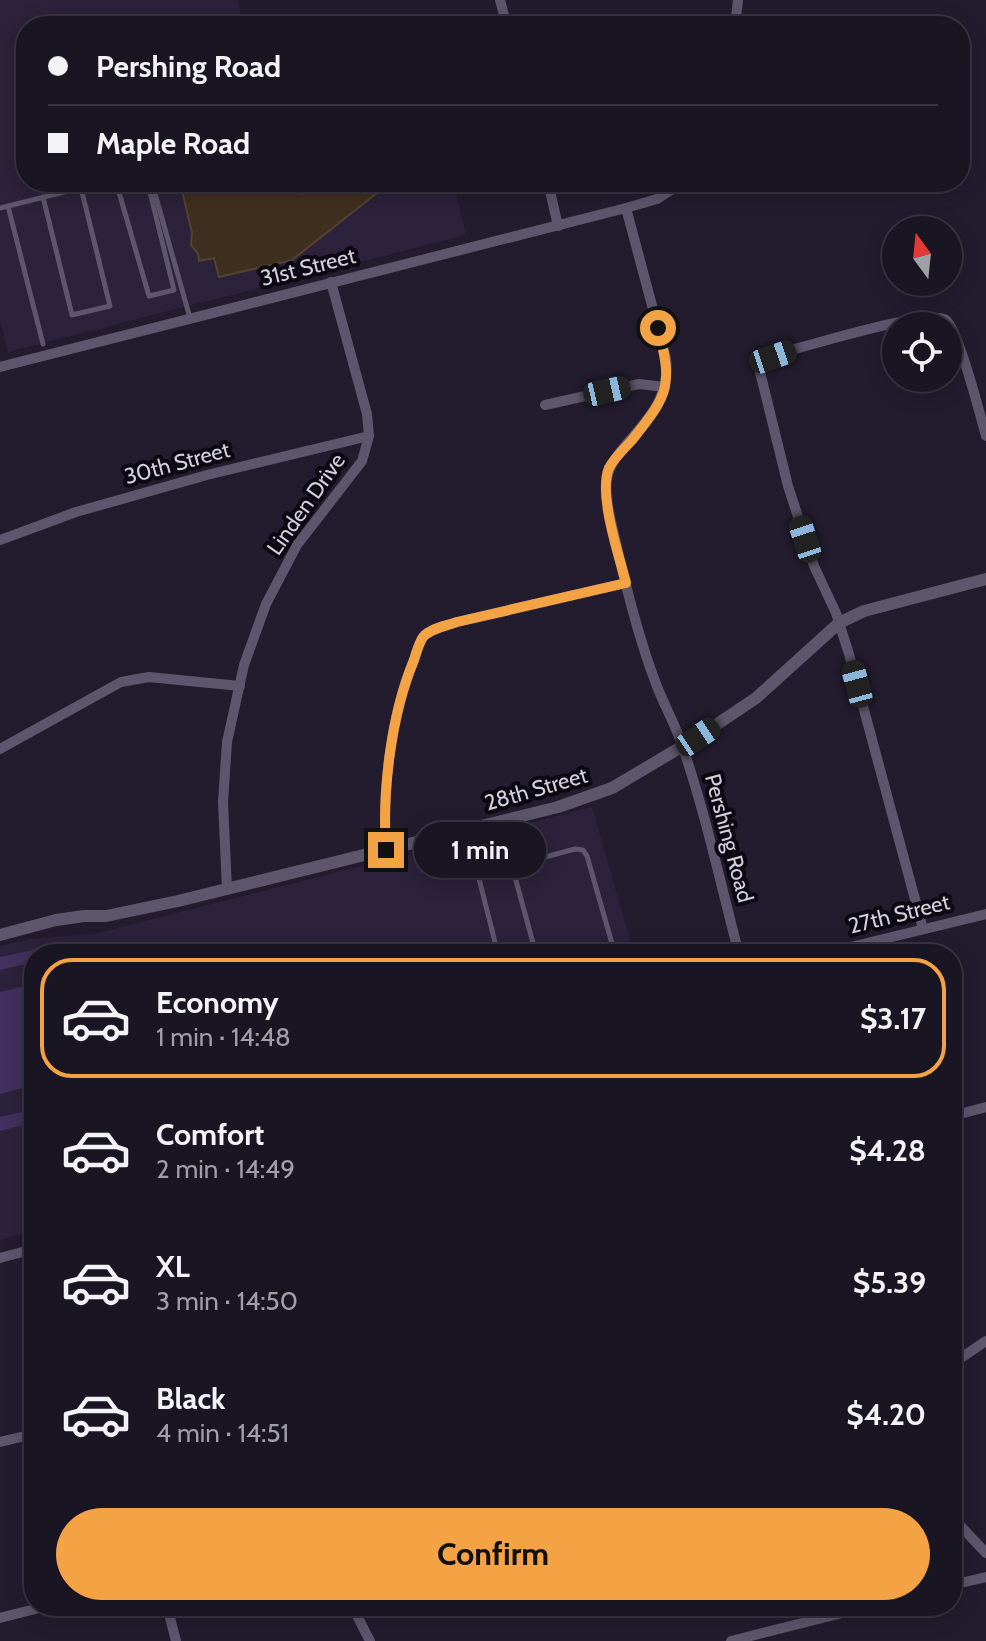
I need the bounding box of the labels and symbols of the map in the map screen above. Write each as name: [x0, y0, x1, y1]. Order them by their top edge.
north arrow: [882, 216, 962, 296]
street label: 31st Street: [258, 242, 359, 292]
route start: [640, 310, 676, 346]
car: [746, 338, 800, 376]
car: [581, 374, 633, 408]
street label: 30th Street: [121, 436, 233, 490]
street label: Linden Drive: [261, 448, 351, 560]
car: [786, 512, 824, 566]
car: [839, 658, 875, 710]
car: [671, 714, 725, 760]
street label: 28th Street: [481, 761, 591, 817]
street label: Pershing Road: [699, 771, 759, 905]
callout: 1 min: [414, 822, 546, 878]
route end: [368, 832, 404, 868]
street label: 27th Street: [846, 888, 953, 940]

